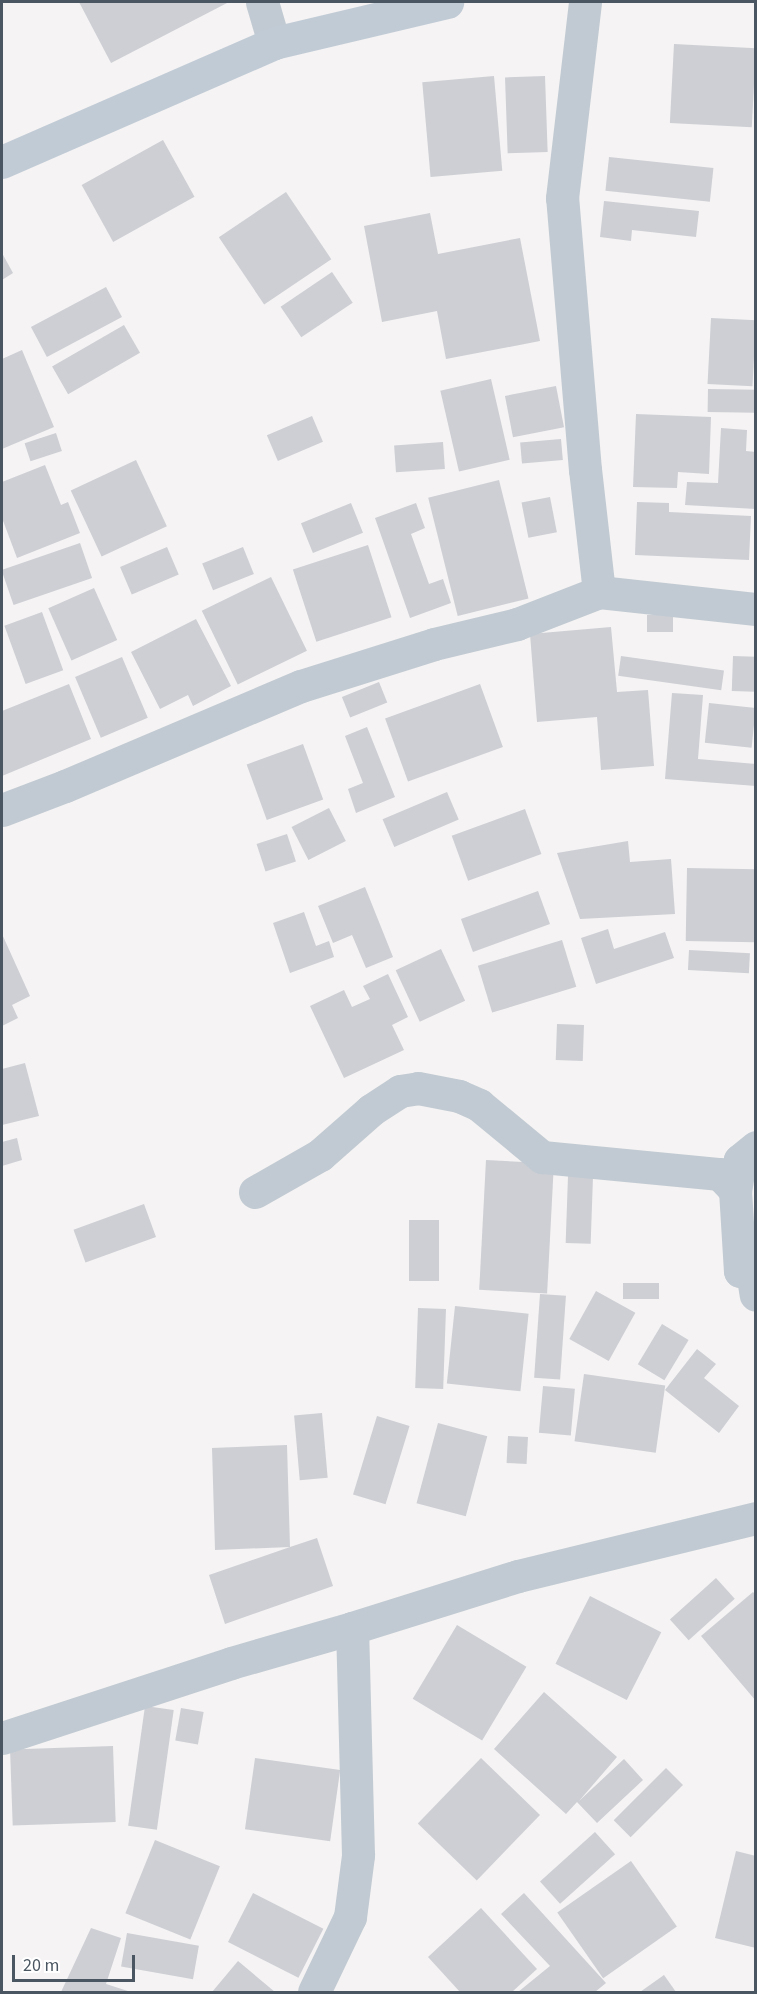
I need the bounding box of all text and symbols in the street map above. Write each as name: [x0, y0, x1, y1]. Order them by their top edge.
scale bar: [15, 1943, 138, 1981]
text: 20 m: [23, 1953, 59, 1978]

